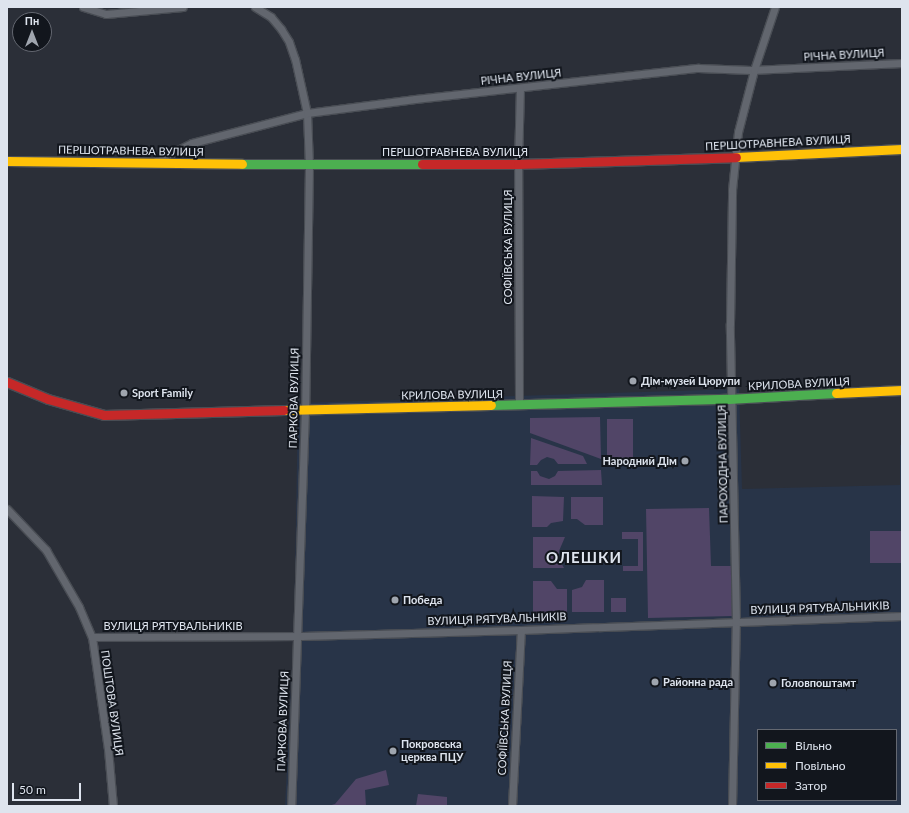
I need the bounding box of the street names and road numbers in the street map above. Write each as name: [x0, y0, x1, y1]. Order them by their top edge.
street label: РІЧНА ВУЛИЦЯ: [803, 46, 885, 64]
street label: РІЧНА ВУЛИЦЯ: [480, 66, 562, 88]
street label: ПЕРШОТРАВНЕВА ВУЛИЦЯ: [705, 133, 851, 153]
street label: ПЕРШОТРАВНЕВА ВУЛИЦЯ: [58, 143, 204, 159]
street label: ПЕРШОТРАВНЕВА ВУЛИЦЯ: [382, 145, 528, 159]
street label: СОФІЇВСЬКА ВУЛИЦЯ: [501, 190, 515, 304]
street label: ПАРКОВА ВУЛИЦЯ: [287, 348, 301, 448]
street label: КРИЛОВА ВУЛИЦЯ: [748, 375, 850, 393]
street label: КРИЛОВА ВУЛИЦЯ: [401, 388, 503, 402]
street label: ПАРОХОДНА ВУЛИЦЯ: [715, 405, 731, 523]
street label: ВУЛИЦЯ РЯТУВАЛЬНИКІВ: [750, 599, 890, 617]
street label: ВУЛИЦЯ РЯТУВАЛЬНИКІВ: [427, 610, 567, 628]
street label: ВУЛИЦЯ РЯТУВАЛЬНИКІВ: [103, 619, 243, 633]
street label: ПОШТОВА ВУЛИЦЯ: [98, 649, 126, 757]
street label: СОФІЇВСЬКА ВУЛИЦЯ: [495, 660, 515, 776]
street label: ПАРКОВА ВУЛИЦЯ: [275, 670, 291, 772]

